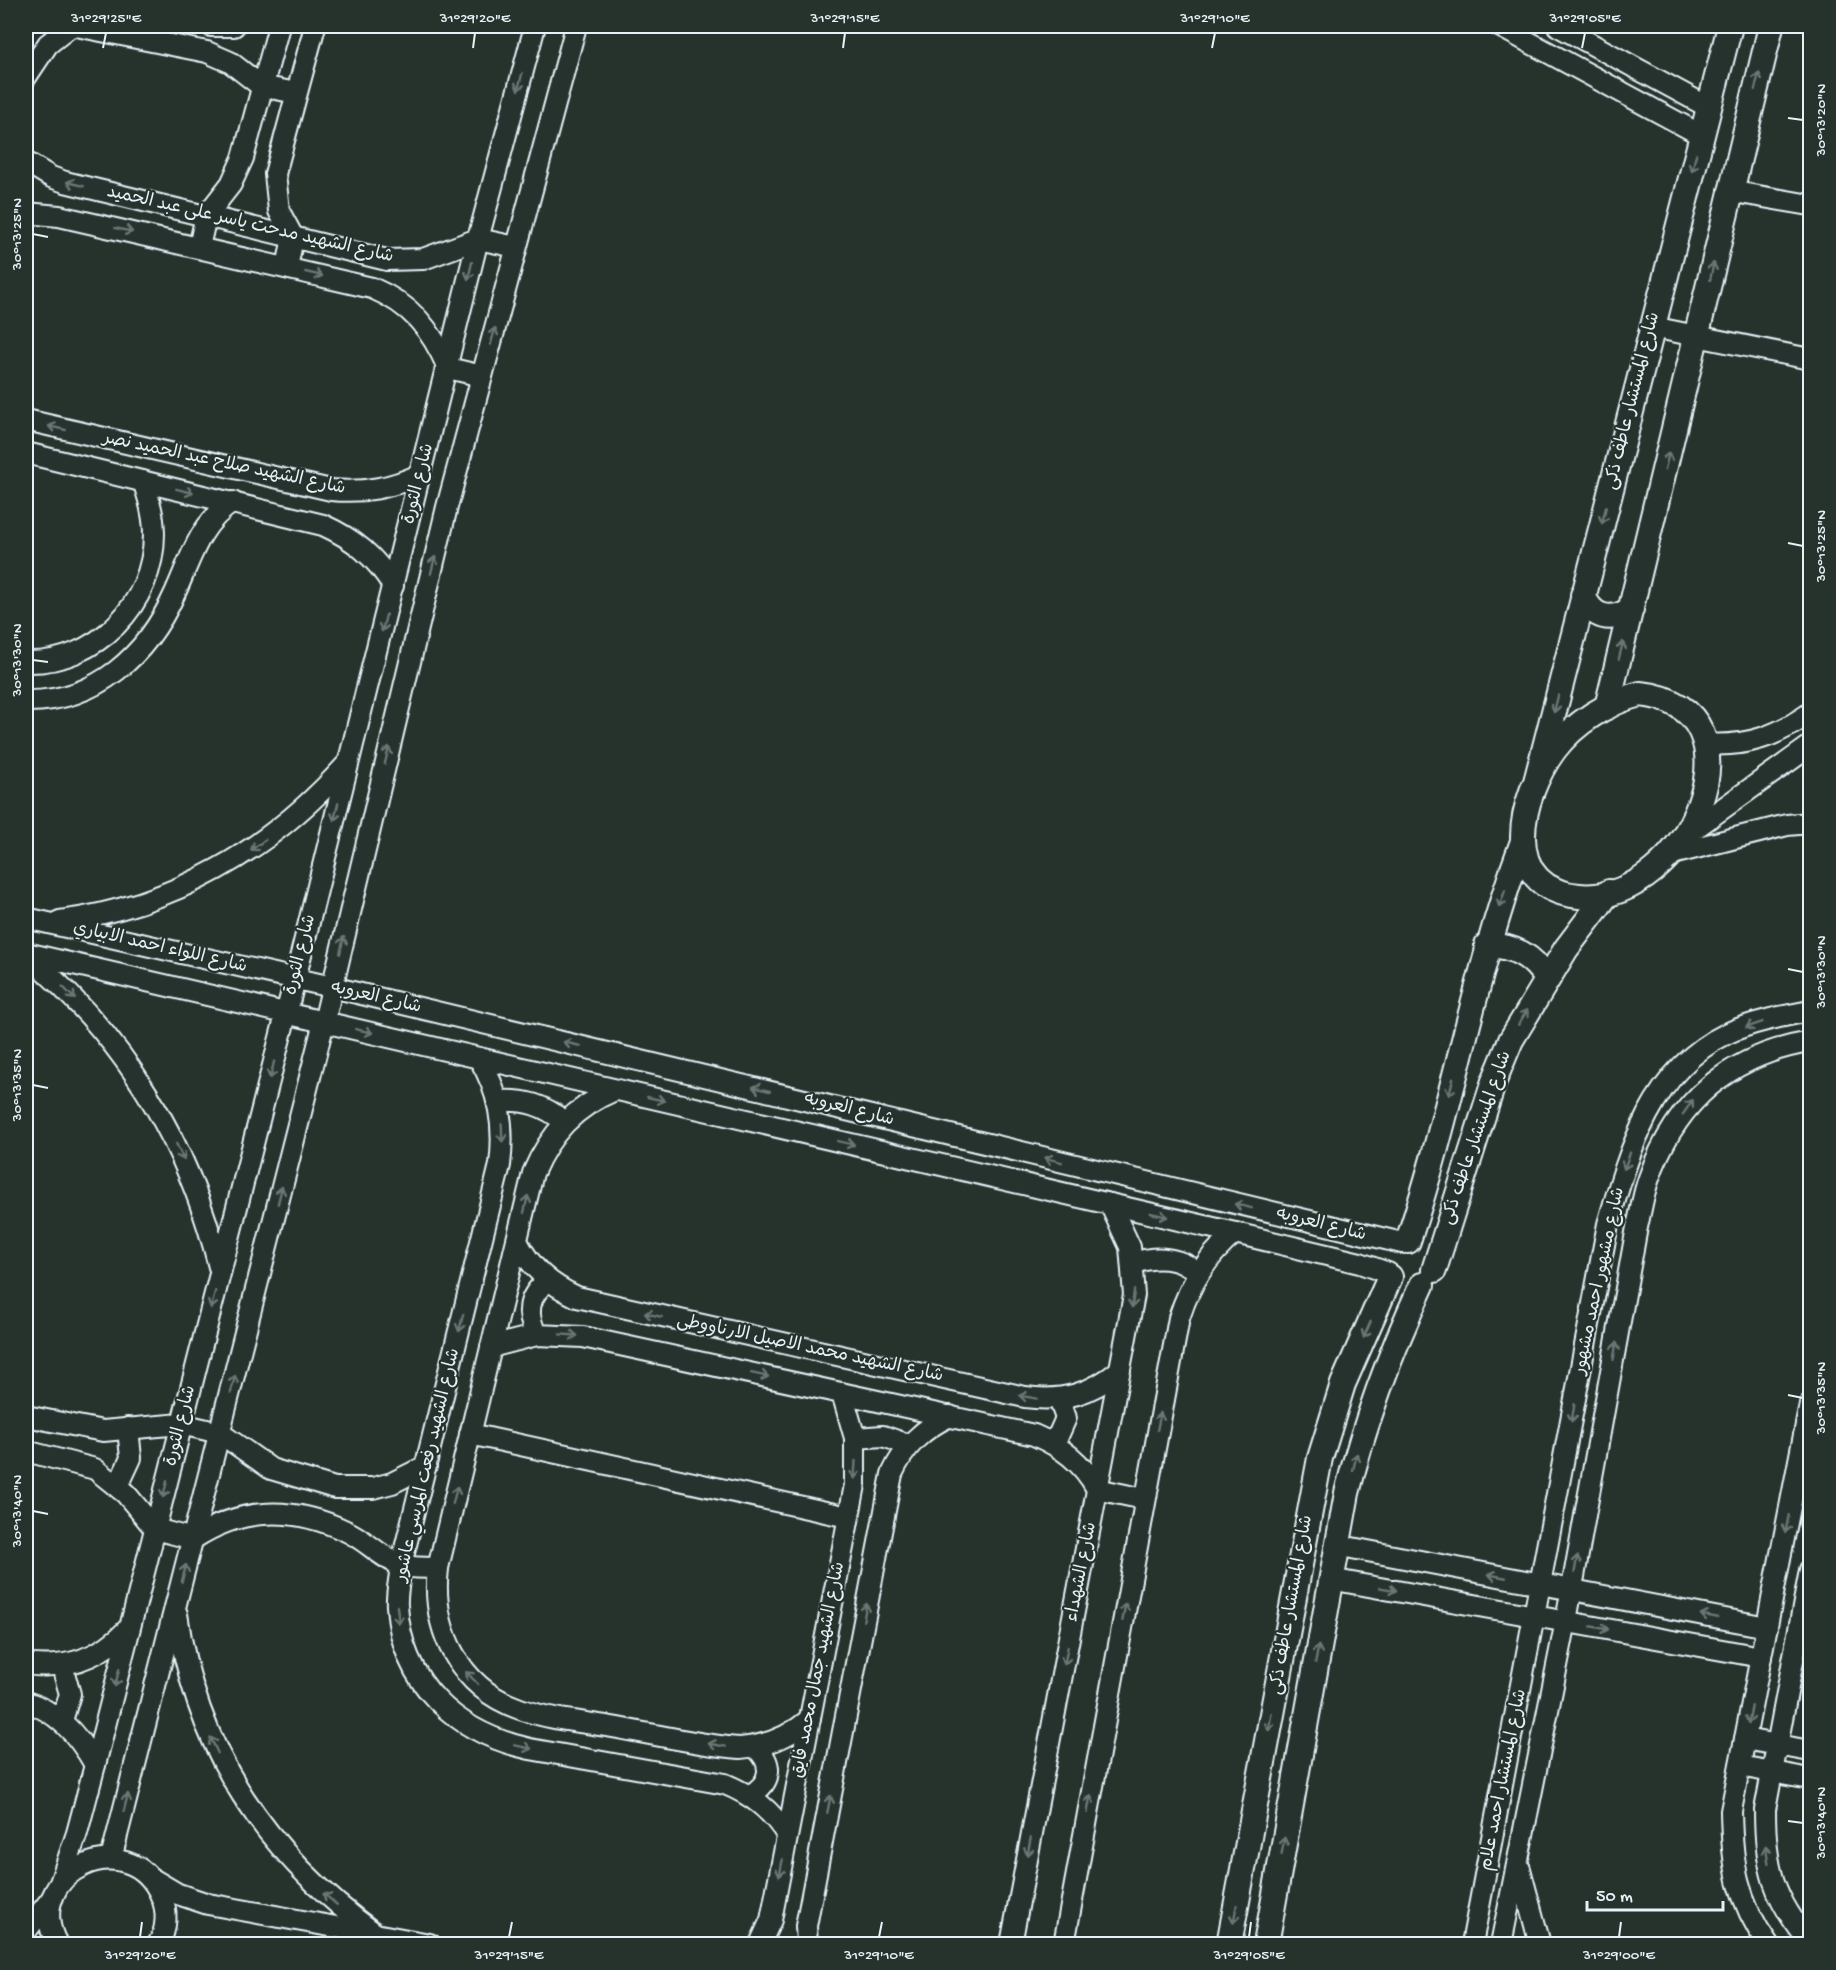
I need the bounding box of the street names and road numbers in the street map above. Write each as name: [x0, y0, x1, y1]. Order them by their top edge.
street label: شارع الشهيد مدحت ياسر على عبد الحميد: [105, 182, 395, 268]
street label: شارع المستشار عاطف ذكى: [1601, 310, 1665, 492]
street label: شارع الشهيد صلاح عبد الحميد نصر: [99, 428, 347, 500]
street label: شارع الثورة: [399, 441, 439, 527]
street label: شارع الثورة: [281, 912, 321, 998]
street label: شارع اللواء احمد الابياري: [71, 918, 249, 978]
street label: شارع العروبه: [329, 977, 423, 1019]
street label: شارع المستشار عاطف ذكى: [1437, 1049, 1517, 1227]
street label: شارع العروبه: [802, 1089, 896, 1131]
street label: شارع مشهور احمد مشهور: [1569, 1186, 1630, 1378]
street label: شارع العروبه: [1274, 1204, 1368, 1246]
street label: شارع الشهيد محمد الاصيل الارناووطى: [675, 1310, 945, 1388]
street label: شارع الشهيد رفعت المرسي عاشور: [390, 1346, 468, 1586]
street label: شارع الثورة: [161, 1383, 201, 1469]
street label: شارع المستشار عاطف ذكى: [1266, 1514, 1318, 1696]
street label: شارع الشهداء: [1062, 1520, 1102, 1624]
street label: شارع الشهيد جمال محمد فايق: [788, 1560, 850, 1780]
street label: شارع المستشار احمد علام: [1476, 1687, 1533, 1873]

